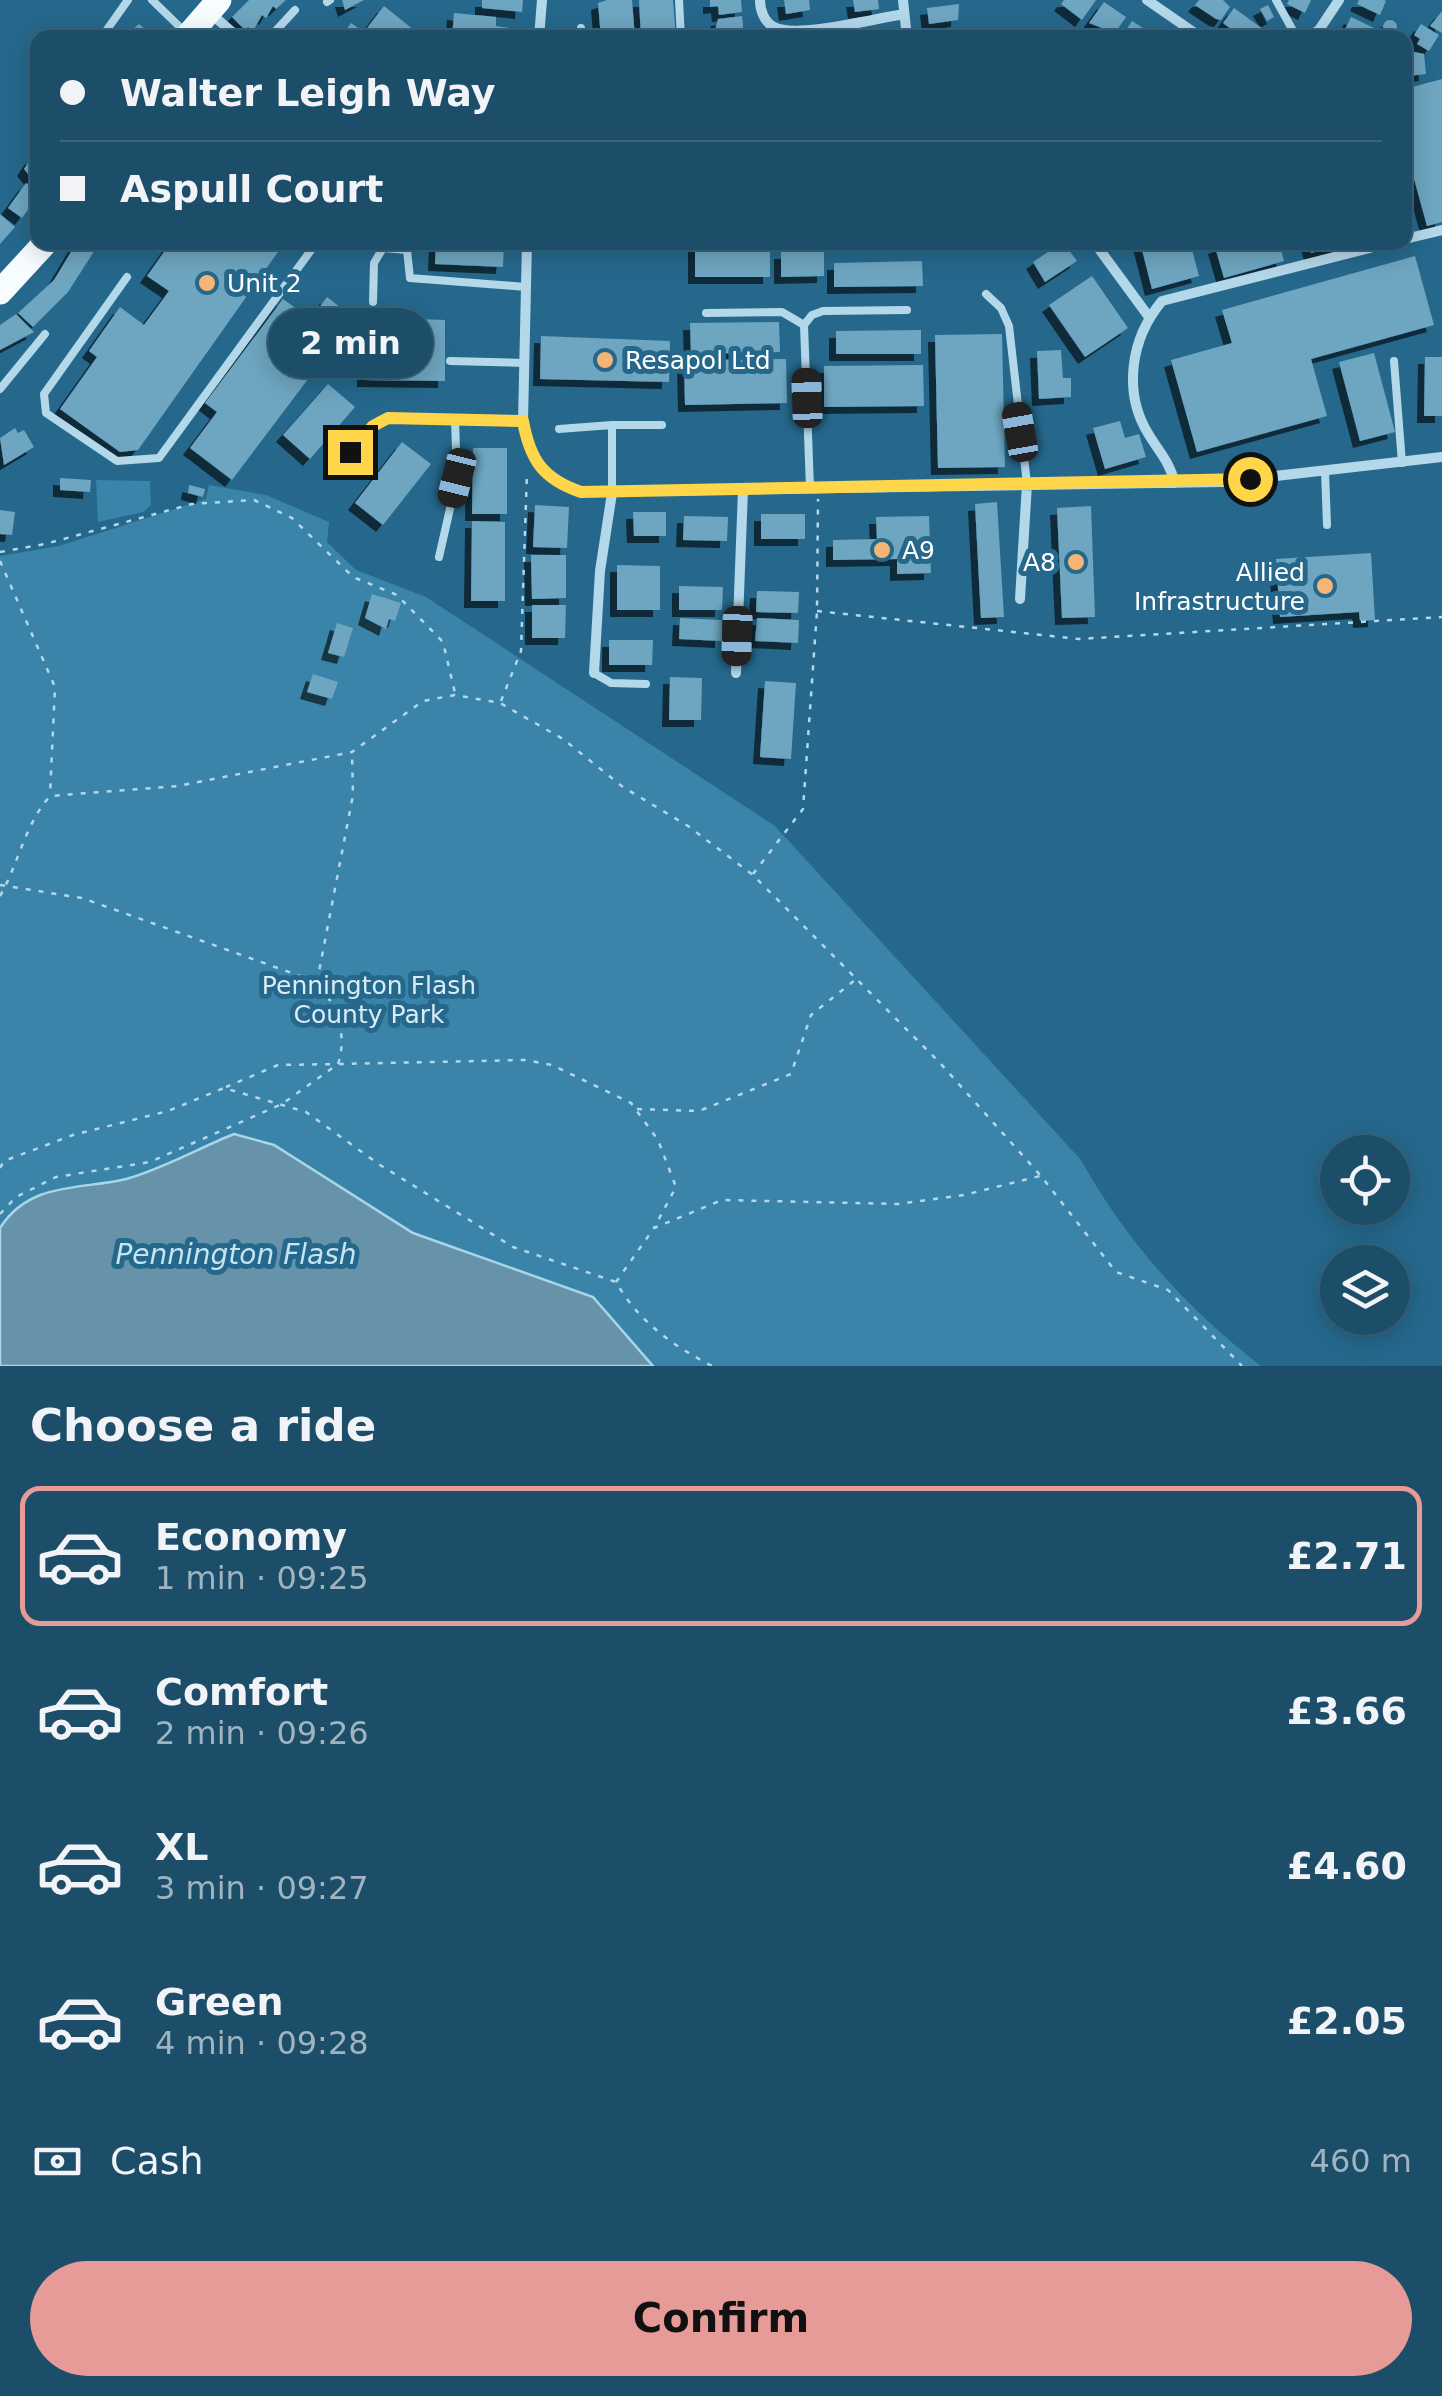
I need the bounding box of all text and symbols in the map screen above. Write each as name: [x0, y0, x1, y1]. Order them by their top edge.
text: Walter Leigh Way: [120, 71, 495, 115]
text: Aspull Court: [120, 167, 384, 211]
place label: Unit 2: [227, 269, 302, 298]
marker: Unit 2: [196, 272, 218, 294]
callout: 2 min: [268, 307, 432, 377]
text: 2 min: [300, 324, 401, 362]
place label: Resapol Ltd: [625, 346, 771, 375]
marker: Resapol Ltd: [594, 349, 616, 371]
car: [791, 367, 823, 429]
car: [1000, 400, 1040, 464]
route end: [328, 430, 373, 475]
car: [435, 445, 479, 511]
route start: [1228, 457, 1273, 502]
place label: A9: [902, 536, 935, 565]
marker: A9: [871, 539, 893, 561]
place label: A8: [1023, 548, 1056, 577]
marker: A8: [1065, 551, 1087, 573]
place label: Allied Infrastructure: [1134, 558, 1305, 616]
marker: Allied Infrastructure: [1314, 575, 1336, 597]
car: [721, 605, 753, 667]
park label: Pennington Flash County Park: [262, 971, 476, 1029]
map controls: [1320, 1135, 1410, 1335]
button: locate: [1320, 1135, 1410, 1225]
water label: Pennington Flash: [115, 1238, 357, 1271]
button: layers: [1320, 1245, 1410, 1335]
text: Choose a ride: [30, 1399, 376, 1452]
icon: car: [35, 1511, 125, 1601]
text: Economy: [155, 1515, 347, 1559]
text: £2.71: [1287, 1534, 1407, 1578]
text: 1 min · 09:25: [155, 1559, 369, 1597]
icon: car: [35, 1666, 125, 1756]
text: Comfort: [155, 1670, 328, 1714]
text: £3.66: [1287, 1689, 1407, 1733]
text: 2 min · 09:26: [155, 1714, 369, 1752]
icon: car: [35, 1821, 125, 1911]
text: XL: [155, 1825, 209, 1869]
text: £4.60: [1287, 1844, 1407, 1888]
text: 3 min · 09:27: [155, 1869, 369, 1907]
icon: car: [35, 1976, 125, 2066]
text: Green: [155, 1980, 284, 2024]
text: £2.05: [1287, 1999, 1407, 2043]
text: 4 min · 09:28: [155, 2024, 369, 2062]
icon: cash: [30, 2134, 85, 2189]
text: Cash: [110, 2139, 204, 2183]
text: 460 m: [1310, 2142, 1412, 2180]
button: Confirm: [30, 2261, 1412, 2376]

